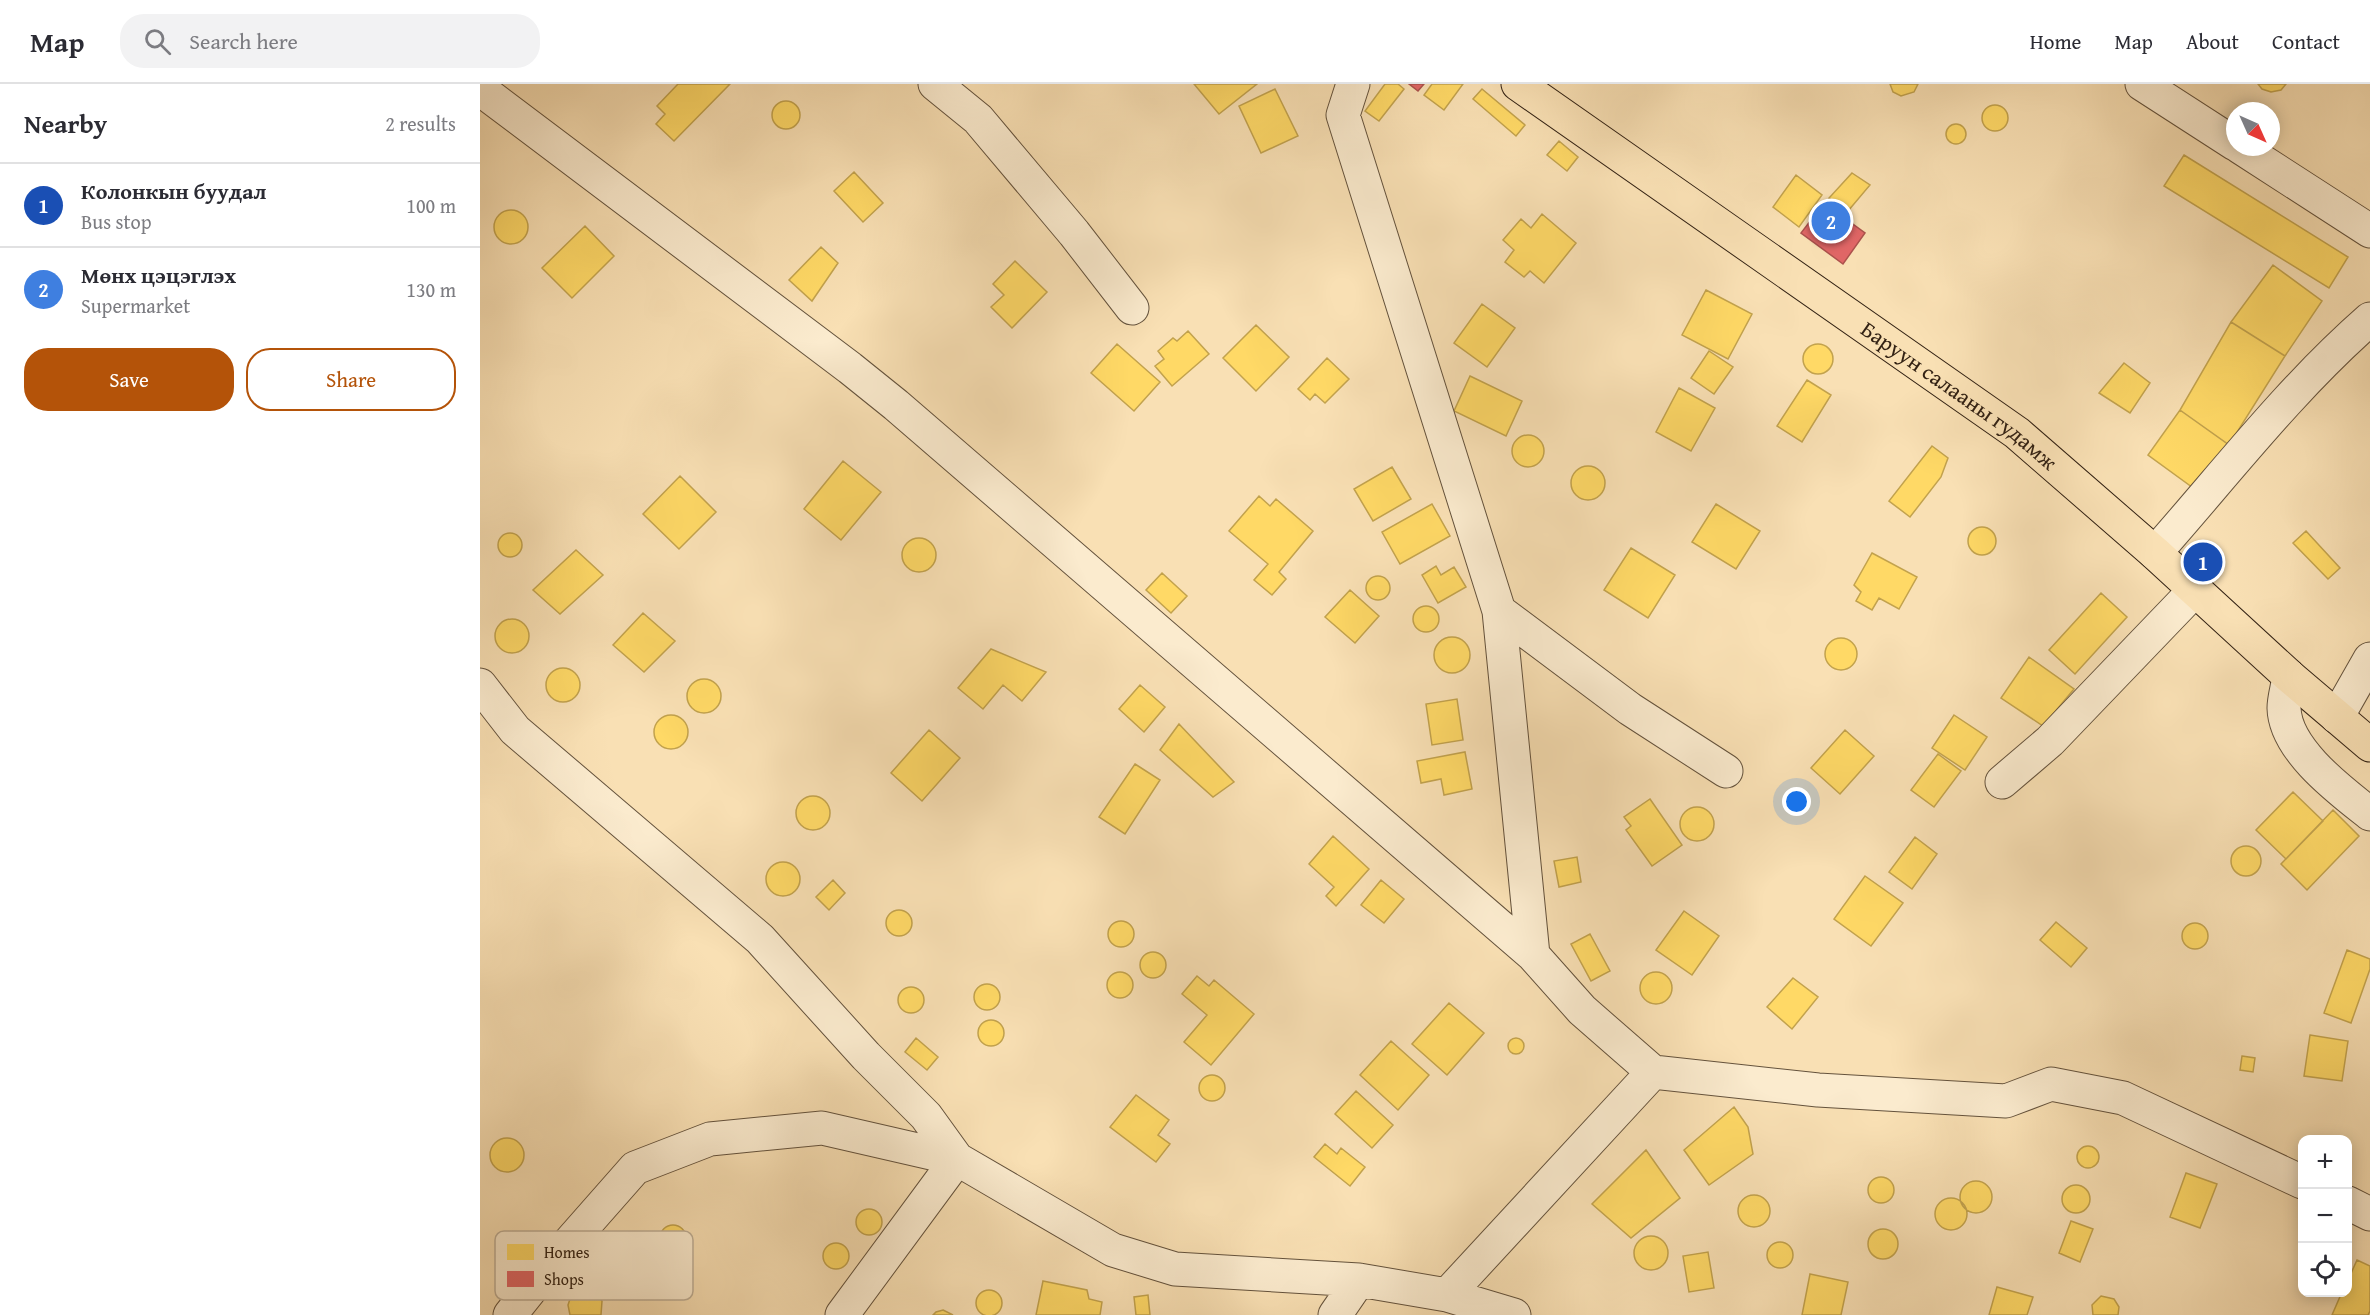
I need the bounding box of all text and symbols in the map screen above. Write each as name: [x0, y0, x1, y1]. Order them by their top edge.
search box: [120, 14, 540, 68]
text: Map: [30, 21, 84, 62]
icon: search: [141, 25, 174, 58]
text: Search here: [189, 25, 298, 57]
text: Home: [2030, 26, 2081, 57]
text: Map: [2114, 26, 2153, 57]
text: About: [2186, 26, 2239, 57]
text: Contact: [2272, 26, 2340, 57]
north arrow: [2226, 102, 2280, 156]
text: Nearby: [24, 104, 107, 143]
text: 2 results: [385, 109, 456, 138]
text: Колонкын буудал: [81, 175, 266, 207]
text: 1: [38, 191, 49, 220]
text: 100 m: [406, 191, 456, 220]
pin: 2: [1812, 198, 1850, 244]
text: Bus stop: [81, 207, 152, 236]
text: Мөнх цэцэглэх: [81, 259, 236, 291]
text: 2: [38, 275, 49, 304]
text: 130 m: [406, 275, 456, 304]
text: Supermarket: [81, 291, 190, 320]
street label: Баруун салааны гудамж: [1855, 313, 2065, 478]
button: Save: [24, 348, 234, 411]
button: Share: [246, 348, 456, 411]
pin: 1: [2184, 540, 2222, 584]
your location: [1782, 787, 1811, 816]
map controls: [2298, 1135, 2352, 1297]
button: +: [2298, 1135, 2352, 1189]
button: −: [2298, 1189, 2352, 1243]
legend: [495, 1231, 693, 1300]
text: Homes: [544, 1240, 590, 1264]
button: locate: [2298, 1243, 2352, 1297]
text: Shops: [544, 1267, 584, 1291]

